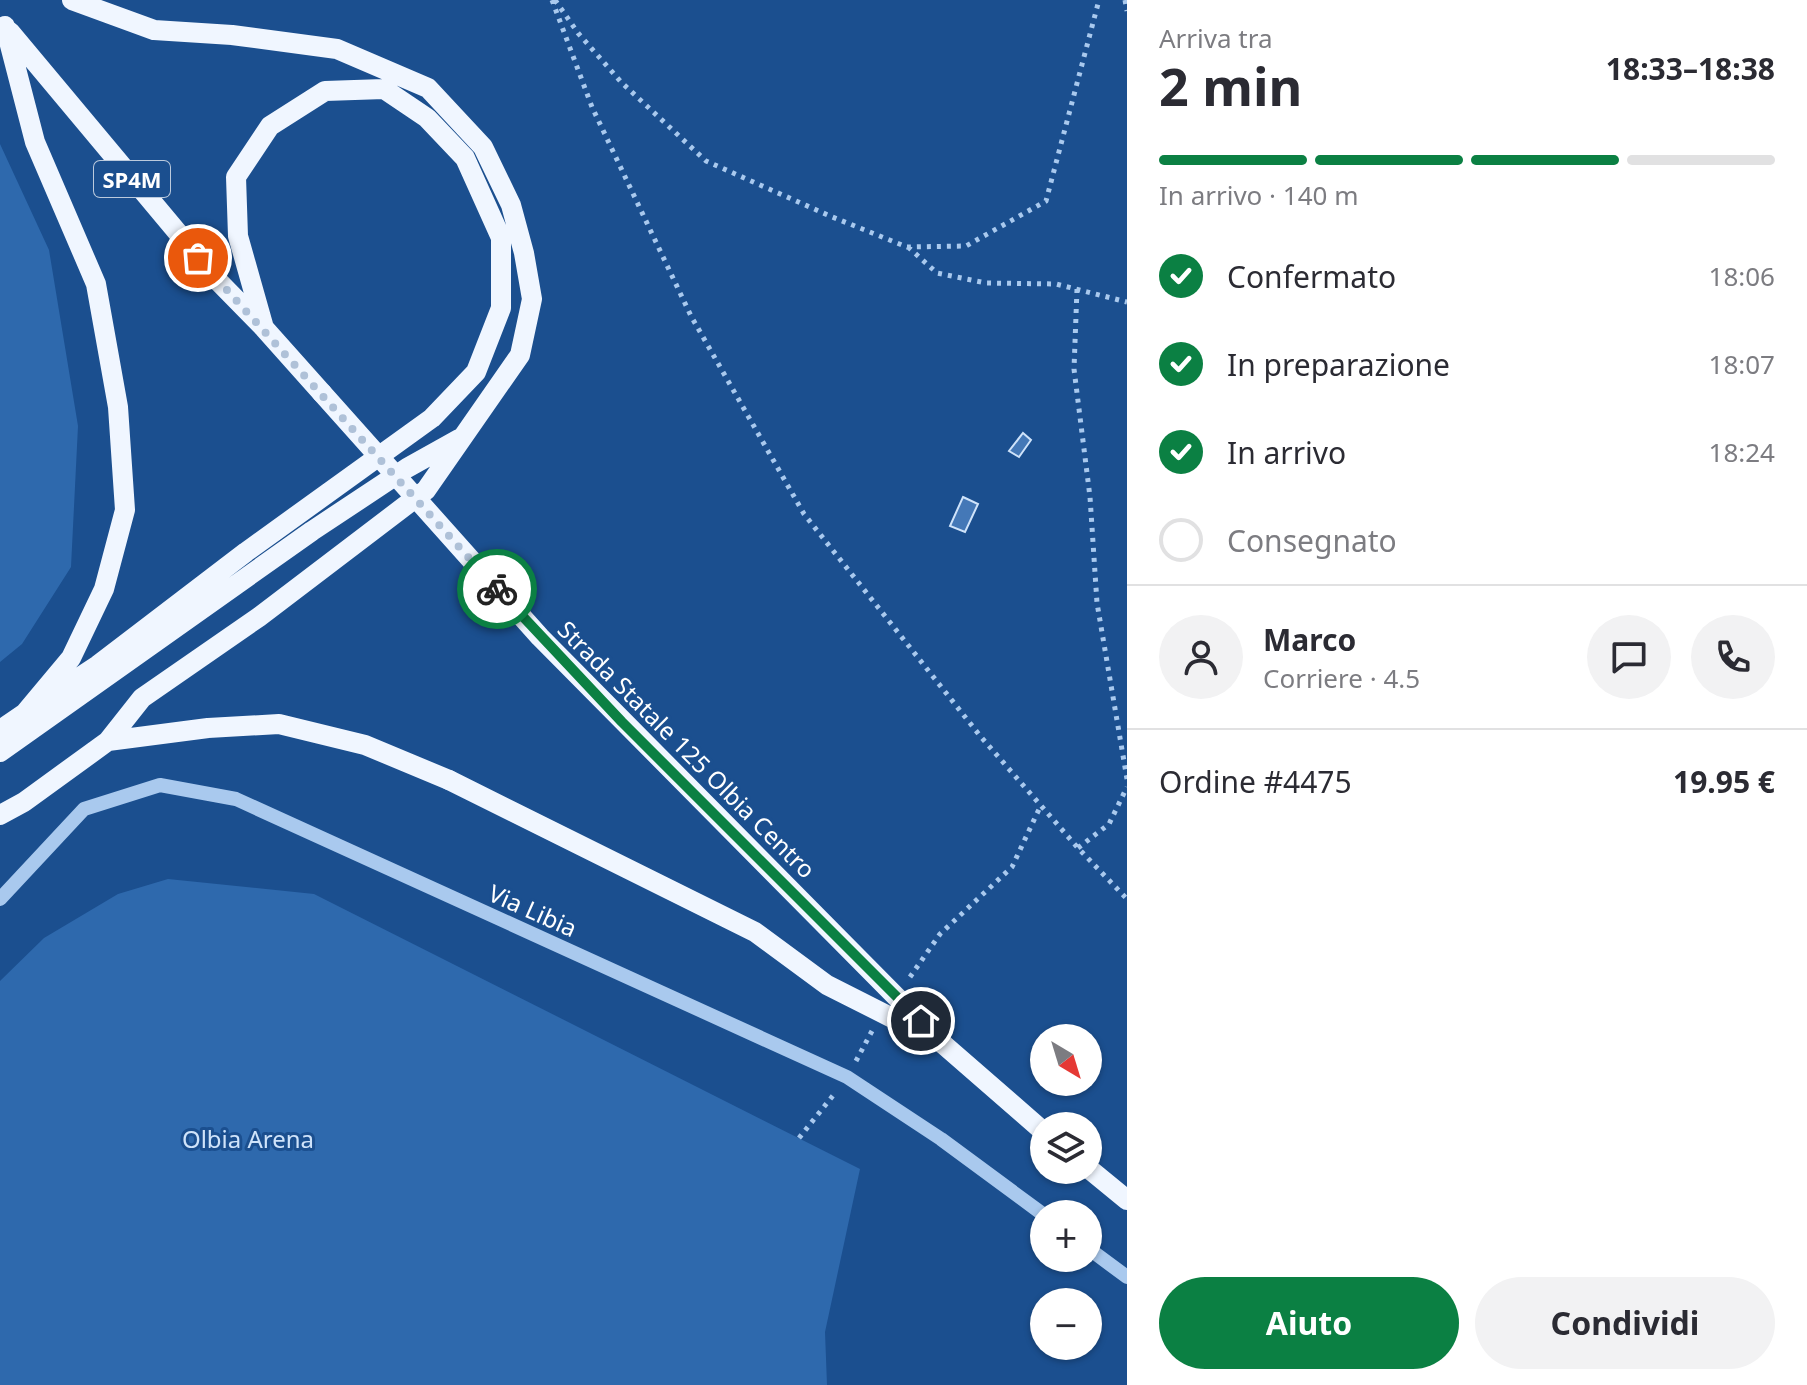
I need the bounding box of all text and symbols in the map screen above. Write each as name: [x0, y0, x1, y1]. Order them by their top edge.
text: Arriva tra: [1159, 20, 1273, 56]
text: 18:33–18:38: [1606, 48, 1775, 89]
text: 2 min: [1159, 50, 1302, 121]
road number: SP4M: [94, 161, 170, 197]
text: In arrivo · 140 m: [1159, 177, 1359, 213]
pin: [164, 224, 232, 292]
icon: bag: [176, 236, 220, 280]
icon: check: [1159, 254, 1203, 298]
text: Confermato: [1227, 256, 1396, 297]
text: 18:06: [1709, 258, 1775, 294]
icon: check: [1159, 342, 1203, 386]
text: In preparazione: [1227, 344, 1450, 385]
text: 18:07: [1709, 346, 1775, 382]
icon: check: [1159, 430, 1203, 474]
text: In arrivo: [1227, 432, 1346, 473]
text: 18:24: [1709, 434, 1775, 470]
text: Consegnato: [1227, 520, 1397, 561]
courier: [457, 549, 537, 629]
icon: bike: [475, 567, 519, 611]
street label: Strada Statale 125 Olbia Centro: [551, 613, 823, 885]
button: person: [1159, 615, 1243, 699]
button: chat: [1587, 615, 1671, 699]
button: phone: [1691, 615, 1775, 699]
text: Marco: [1263, 619, 1356, 660]
text: Corriere · 4.5: [1263, 660, 1420, 696]
text: Ordine #4475: [1159, 761, 1352, 802]
text: 19.95 €: [1673, 761, 1775, 802]
street label: Via Libia: [484, 876, 582, 944]
pin: [887, 987, 955, 1055]
icon: home: [899, 999, 943, 1043]
north arrow: [1030, 1024, 1102, 1096]
map controls: [1030, 1024, 1102, 1360]
button: layers: [1030, 1112, 1102, 1184]
park label: Olbia Arena: [182, 1122, 314, 1155]
button: +: [1030, 1200, 1102, 1272]
button: Aiuto: [1159, 1277, 1459, 1369]
button: Condividi: [1475, 1277, 1775, 1369]
button: −: [1030, 1288, 1102, 1360]

